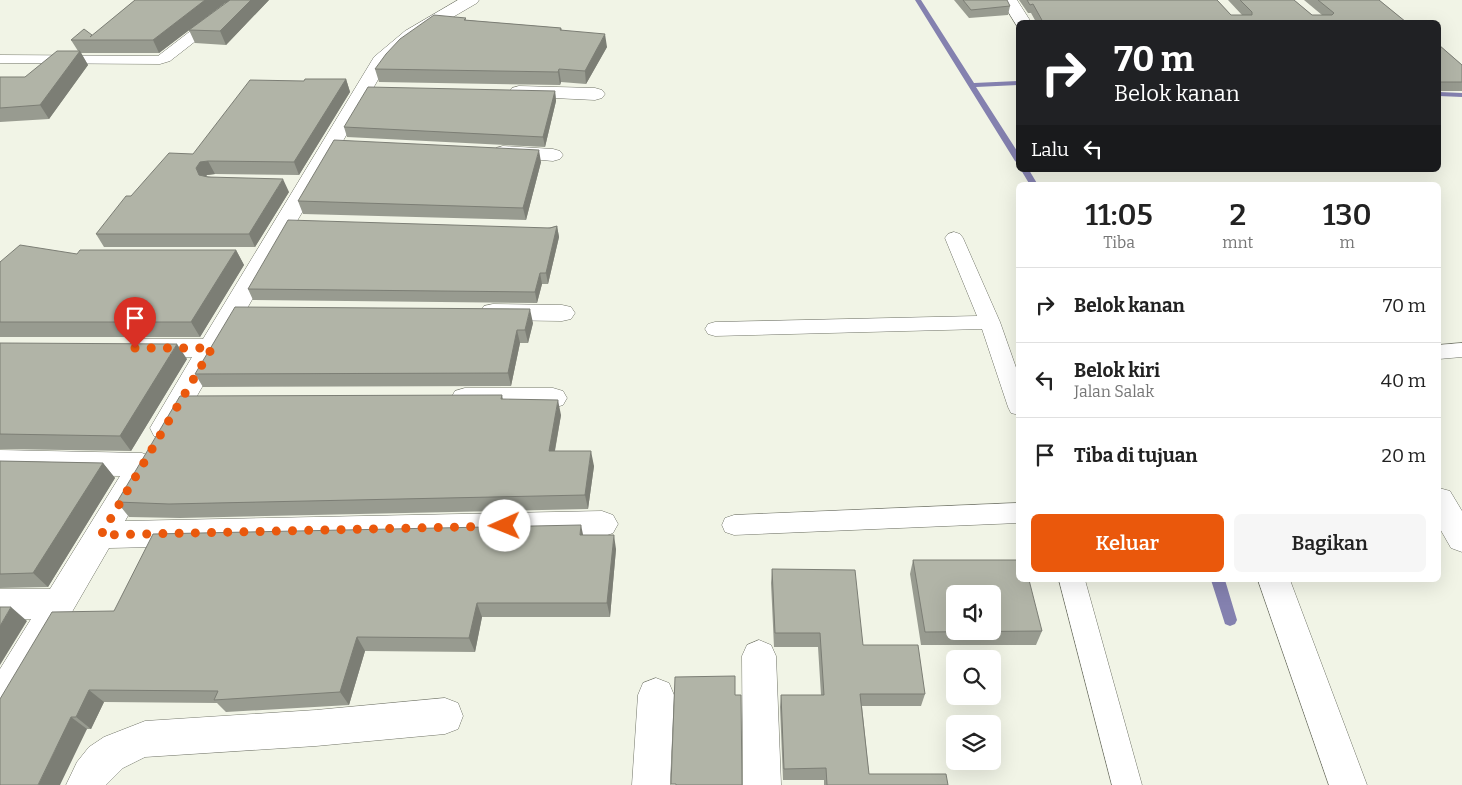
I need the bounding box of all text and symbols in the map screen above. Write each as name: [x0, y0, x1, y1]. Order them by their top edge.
text: 70 m: [1114, 38, 1194, 80]
icon: right: [1031, 40, 1096, 105]
text: Belok kanan: [1114, 80, 1240, 107]
icon: left: [1079, 135, 1107, 163]
text: Lalu: [1031, 138, 1069, 161]
text: 11:05: [1085, 197, 1153, 233]
text: 2: [1229, 197, 1246, 233]
text: 130: [1323, 197, 1372, 233]
text: Tiba: [1103, 233, 1135, 252]
text: mnt: [1222, 233, 1253, 252]
text: m: [1340, 233, 1355, 252]
icon: right: [1031, 291, 1059, 319]
text: Belok kanan: [1074, 294, 1185, 317]
text: 70 m: [1383, 294, 1426, 317]
pin: [114, 297, 156, 348]
icon: arrive: [121, 304, 149, 332]
text: Belok kiri: [1074, 359, 1160, 382]
icon: left: [1031, 366, 1059, 394]
text: 40 m: [1381, 369, 1426, 392]
text: Jalan Salak: [1074, 382, 1154, 401]
icon: arrive: [1031, 441, 1059, 469]
text: Tiba di tujuan: [1074, 444, 1198, 467]
text: 20 m: [1382, 444, 1426, 467]
position arrow: [478, 499, 530, 551]
button: Keluar: [1031, 514, 1224, 572]
button: Bagikan: [1234, 514, 1426, 572]
map controls: [946, 585, 1001, 770]
button: sound: [946, 585, 1001, 640]
button: search: [946, 650, 1001, 705]
button: layers: [946, 715, 1001, 770]

